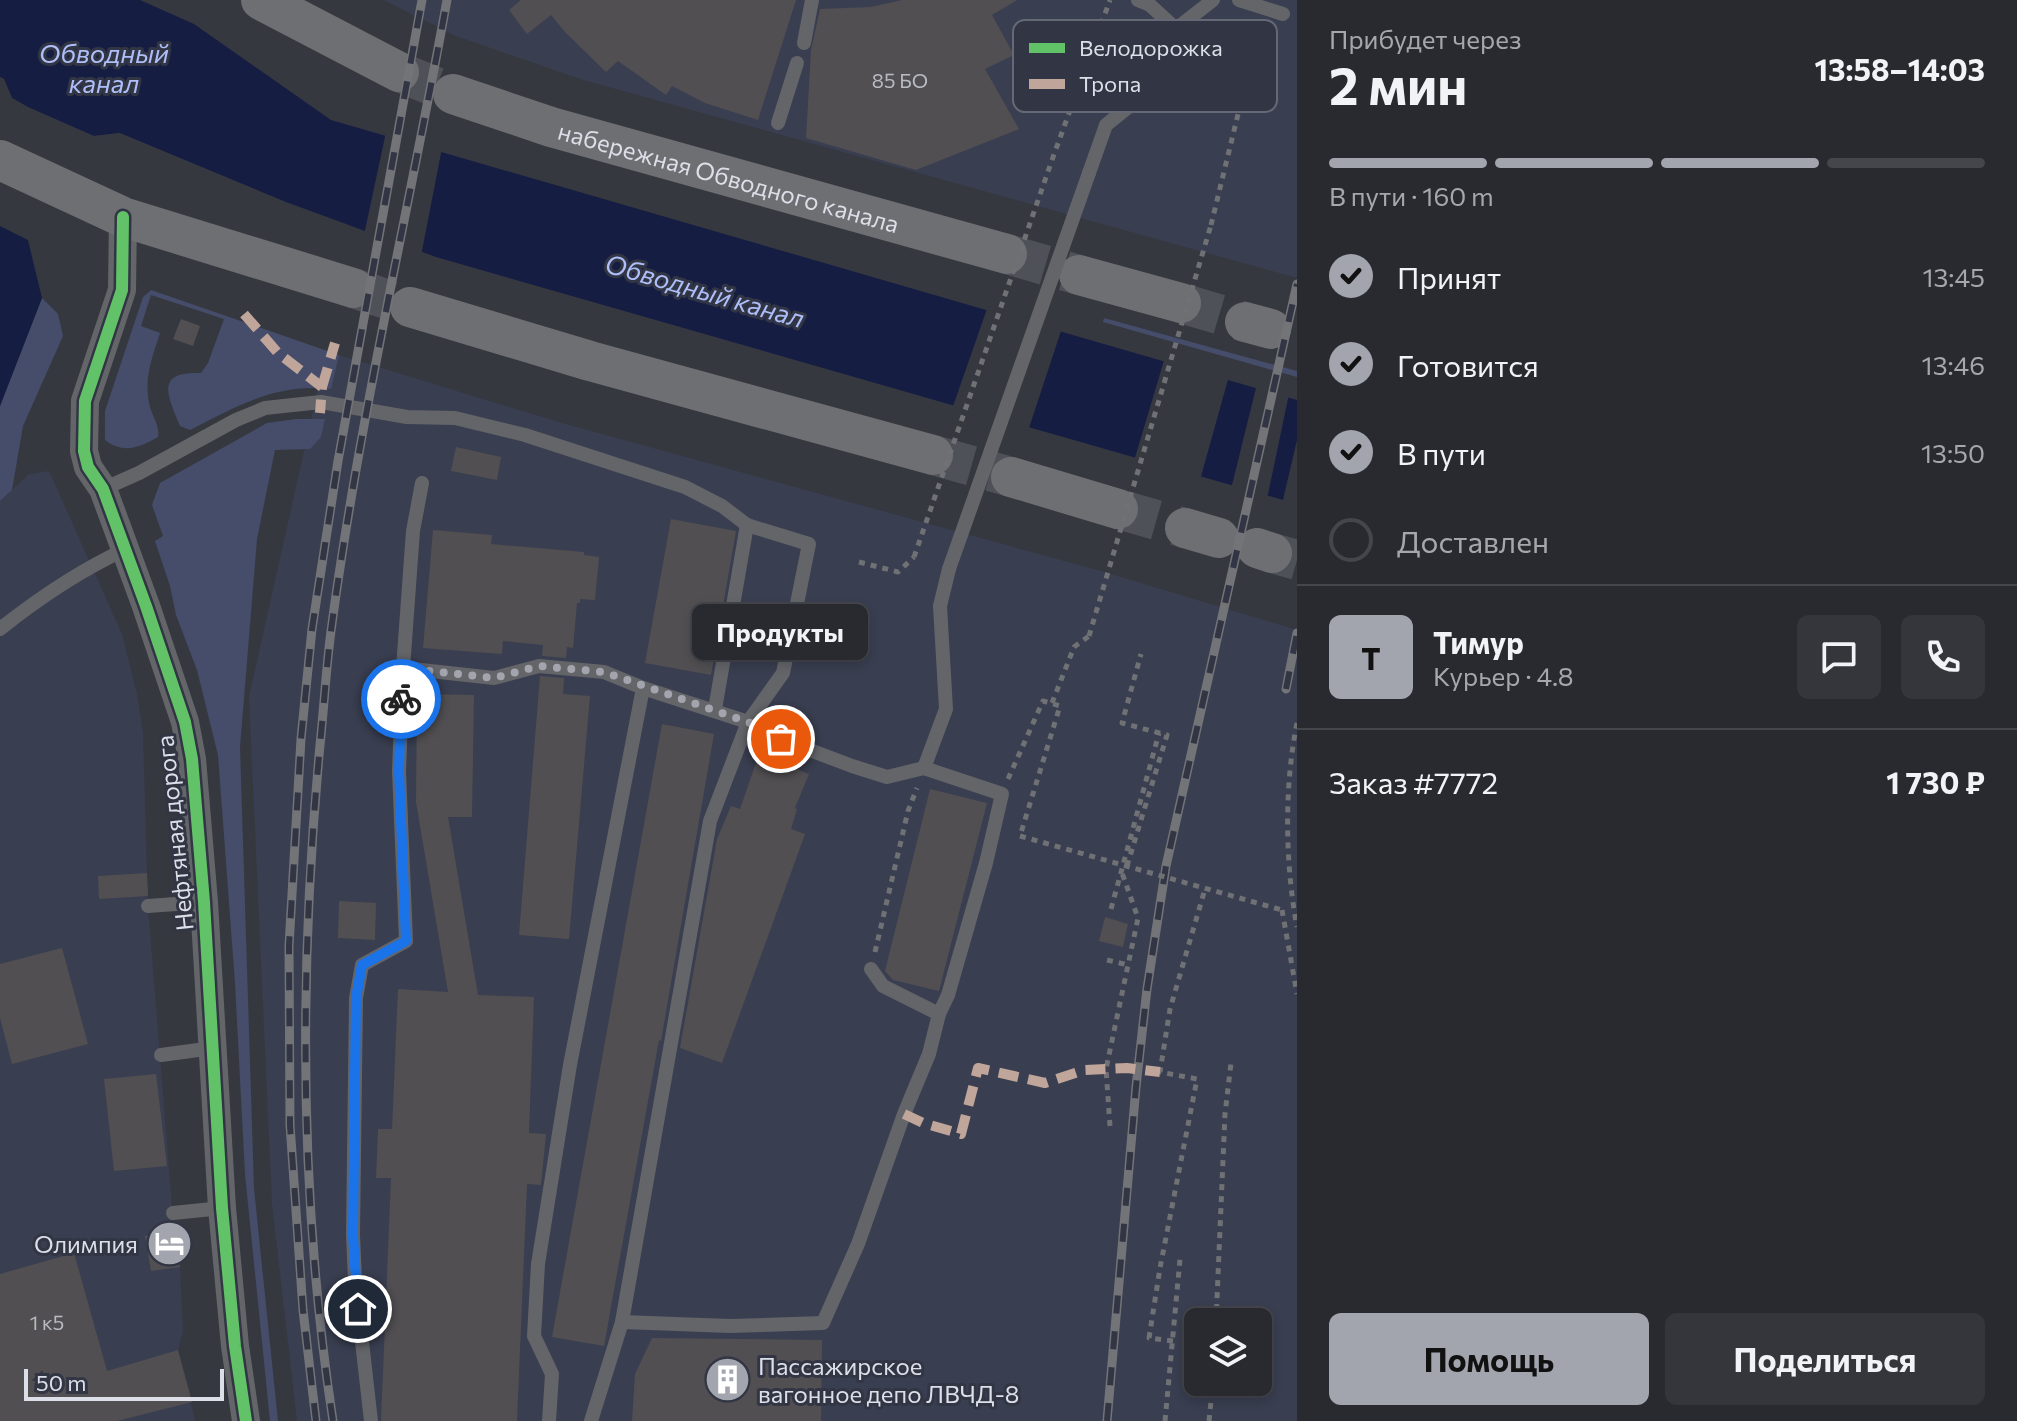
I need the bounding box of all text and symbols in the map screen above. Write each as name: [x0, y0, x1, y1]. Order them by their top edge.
legend: [1013, 20, 1277, 112]
text: Прибудет через: [1329, 23, 1522, 54]
text: Велодорожка: [1079, 34, 1223, 61]
water label: Обводный канал: [39, 37, 169, 98]
text: 13:58–14:03: [1814, 50, 1985, 87]
text: 2 мин: [1329, 52, 1467, 116]
house number: 85 БО: [872, 68, 928, 92]
text: Тропа: [1079, 70, 1141, 97]
street label: набережная Обводного канала: [555, 115, 903, 238]
text: В пути · 160 m: [1329, 180, 1494, 211]
water label: Обводный канал: [602, 247, 808, 333]
icon: check: [1329, 254, 1373, 298]
text: Принят: [1397, 258, 1501, 295]
text: 13:45: [1922, 261, 1985, 292]
icon: check: [1329, 342, 1373, 386]
text: Готовится: [1397, 346, 1539, 383]
text: 13:46: [1922, 349, 1985, 380]
icon: check: [1329, 430, 1373, 474]
text: В пути: [1397, 434, 1486, 471]
text: 13:50: [1921, 437, 1985, 468]
text: Доставлен: [1397, 522, 1549, 559]
callout: Продукты: [693, 603, 869, 659]
button: chat: [1797, 615, 1881, 699]
button: phone: [1901, 615, 1985, 699]
text: Продукты: [716, 616, 844, 647]
text: Тимур: [1433, 623, 1524, 660]
text: Т: [1361, 639, 1381, 676]
courier: [361, 659, 441, 739]
text: Курьер · 4.8: [1433, 660, 1573, 691]
icon: bike: [379, 677, 423, 721]
pin: [747, 705, 815, 773]
icon: bag: [759, 717, 803, 761]
street label: Нефтяная дорога: [149, 734, 199, 932]
text: Заказ #7772: [1329, 763, 1498, 800]
text: 1 730 ₽: [1886, 763, 1985, 800]
hotel icon: Олимпия: [145, 1219, 193, 1267]
place label: Олимпия: [34, 1229, 138, 1258]
pin: [324, 1275, 392, 1343]
icon: home: [336, 1287, 380, 1331]
map controls: [1184, 1308, 1272, 1396]
button: layers: [1184, 1308, 1272, 1396]
house number: 1 к5: [30, 1310, 64, 1334]
button: Помощь: [1329, 1313, 1649, 1405]
button: Поделиться: [1665, 1313, 1985, 1405]
place label: Пассажирское вагонное депо ЛВЧД-8: [758, 1351, 1019, 1408]
building icon: Пассажирское вагонное депо ЛВЧД-8: [703, 1355, 751, 1403]
scale bar: [24, 1365, 224, 1401]
text: 50 m: [36, 1369, 86, 1396]

